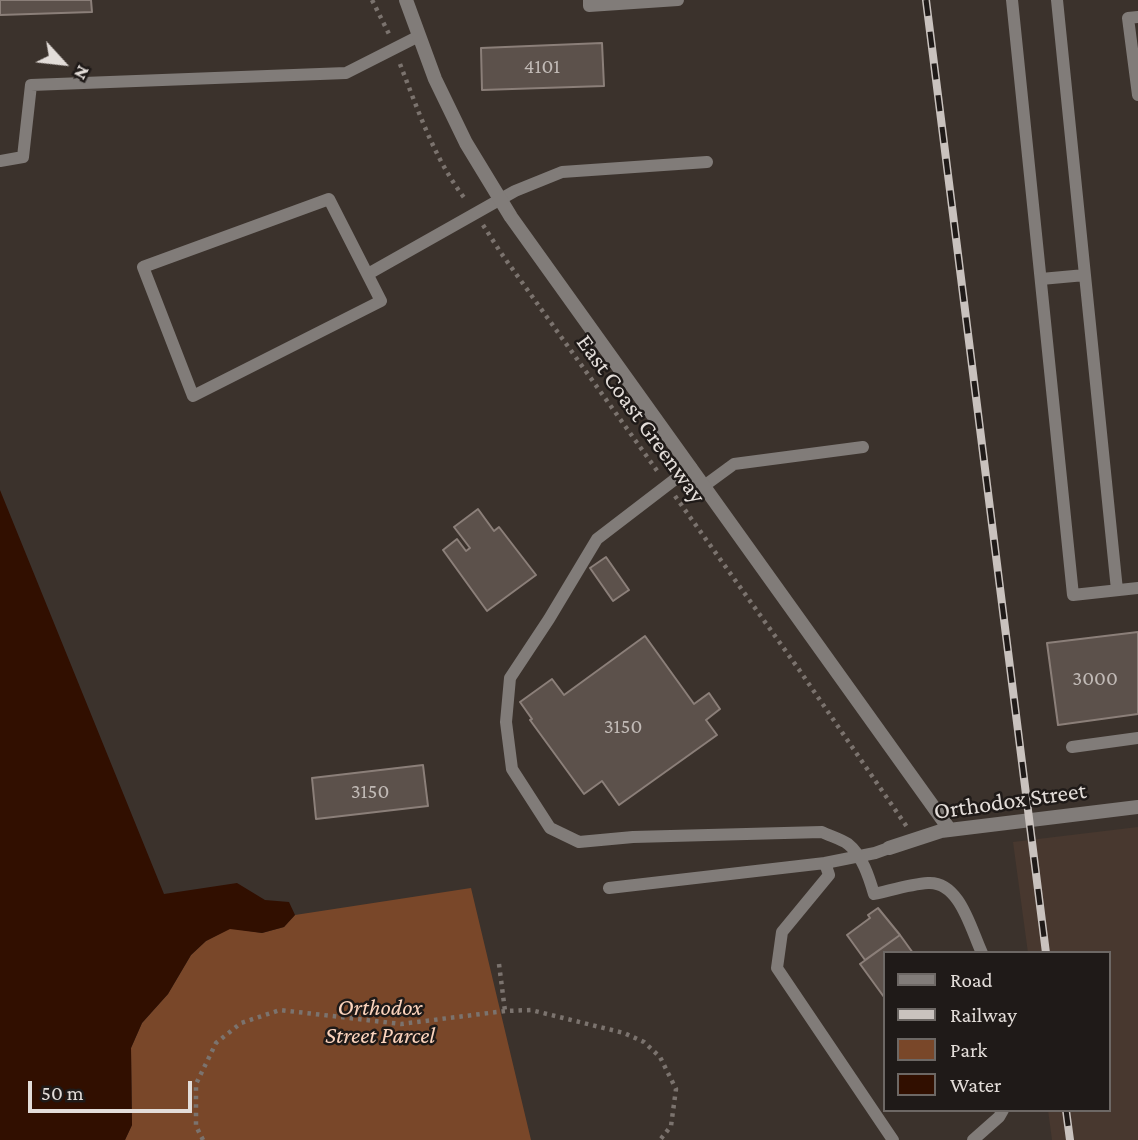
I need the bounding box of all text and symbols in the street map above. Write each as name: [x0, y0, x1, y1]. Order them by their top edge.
north arrow: [28, 28, 98, 98]
house number: 4101: [524, 54, 560, 80]
text: N: [70, 62, 94, 83]
street label: East Coast Greenway: [570, 329, 712, 509]
house number: 3000: [1072, 666, 1118, 692]
house number: 3150: [604, 714, 642, 740]
street label: Orthodox Street: [932, 776, 1088, 826]
house number: 3150: [351, 779, 389, 805]
legend: [883, 951, 1110, 1112]
text: Road: [950, 968, 993, 992]
park label: Orthodox Street Parcel: [325, 994, 435, 1050]
text: Railway: [950, 1003, 1017, 1027]
text: Park: [950, 1038, 987, 1062]
scale bar: [32, 1066, 196, 1110]
text: Water: [950, 1073, 1002, 1097]
text: 50 m: [41, 1081, 84, 1105]

